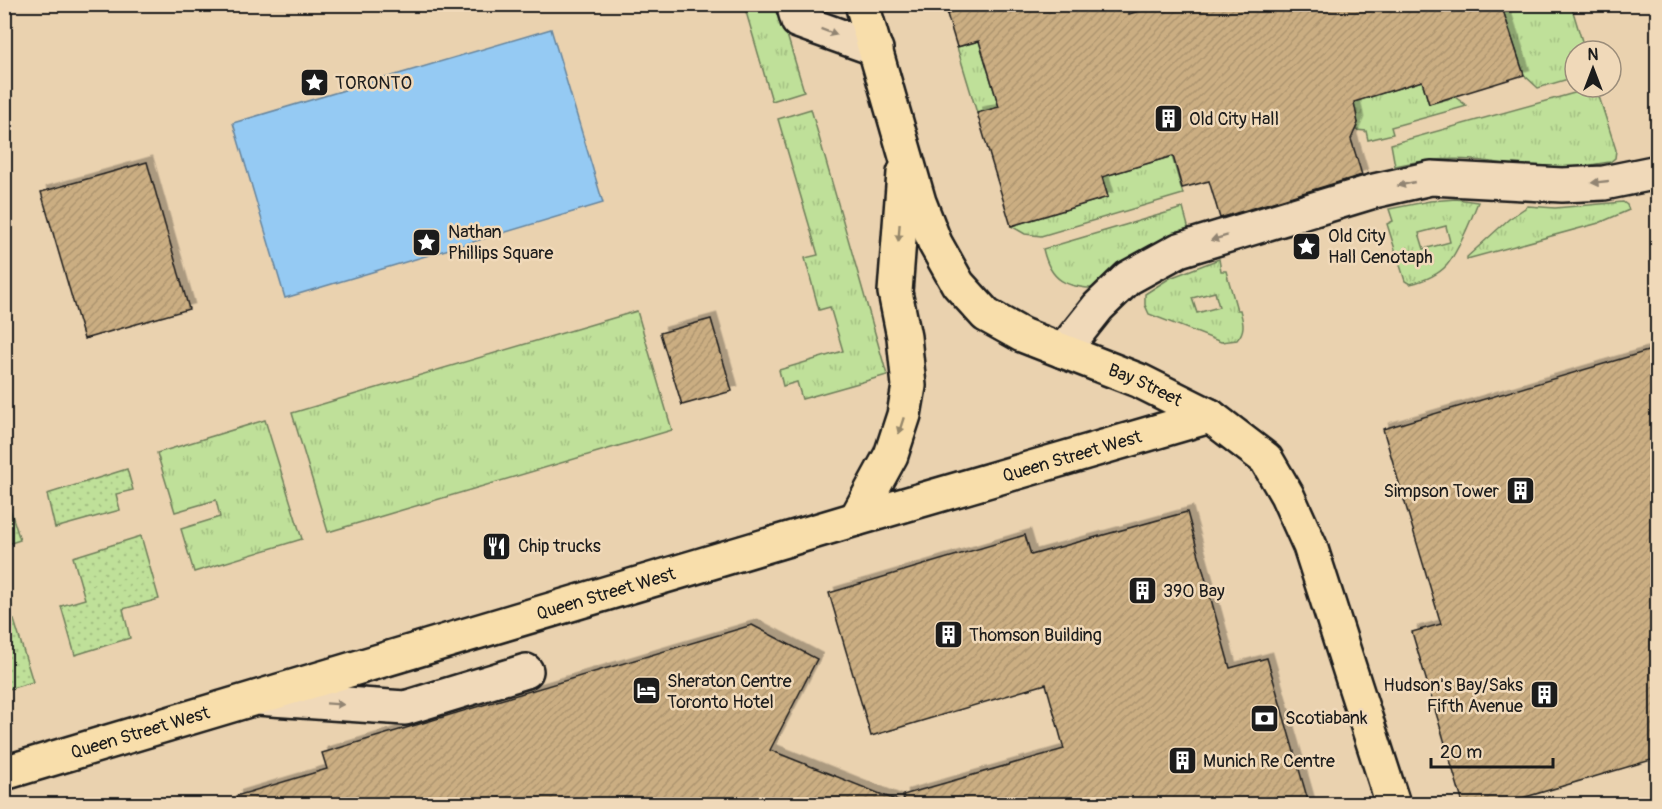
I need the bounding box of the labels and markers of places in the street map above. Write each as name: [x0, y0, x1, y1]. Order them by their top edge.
place icon: TORONTO: [298, 67, 330, 99]
place label: TORONTO: [335, 72, 412, 95]
building icon: Old City Hall: [1152, 103, 1184, 135]
place label: Old City Hall: [1189, 108, 1279, 131]
place label: Nathan Phillips Square: [448, 221, 553, 265]
place label: Old City Hall Cenotaph: [1328, 225, 1433, 269]
place icon: Nathan Phillips Square: [411, 226, 443, 258]
place icon: Old City Hall Cenotaph: [1291, 230, 1323, 262]
building icon: Simpson Tower: [1504, 475, 1536, 507]
place label: Simpson Tower: [1384, 480, 1500, 503]
restaurant icon: Chip trucks: [481, 530, 513, 562]
place label: Chip trucks: [518, 535, 601, 558]
building icon: 390 Bay: [1126, 575, 1158, 607]
place label: 390 Bay: [1163, 580, 1225, 603]
building icon: Thomson Building: [932, 619, 964, 651]
place label: Thomson Building: [969, 624, 1102, 647]
place label: Sheraton Centre Toronto Hotel: [667, 670, 792, 714]
place label: Hudson's Bay/Saks Fifth Avenue: [1383, 674, 1523, 718]
hotel icon: Sheraton Centre Toronto Hotel: [630, 675, 662, 707]
building icon: Hudson's Bay/Saks Fifth Avenue: [1528, 679, 1560, 711]
bank icon: Scotiabank: [1248, 702, 1280, 734]
place label: Scotiabank: [1285, 707, 1368, 730]
building icon: Munich Re Centre: [1166, 745, 1198, 777]
place label: Munich Re Centre: [1203, 750, 1335, 773]

